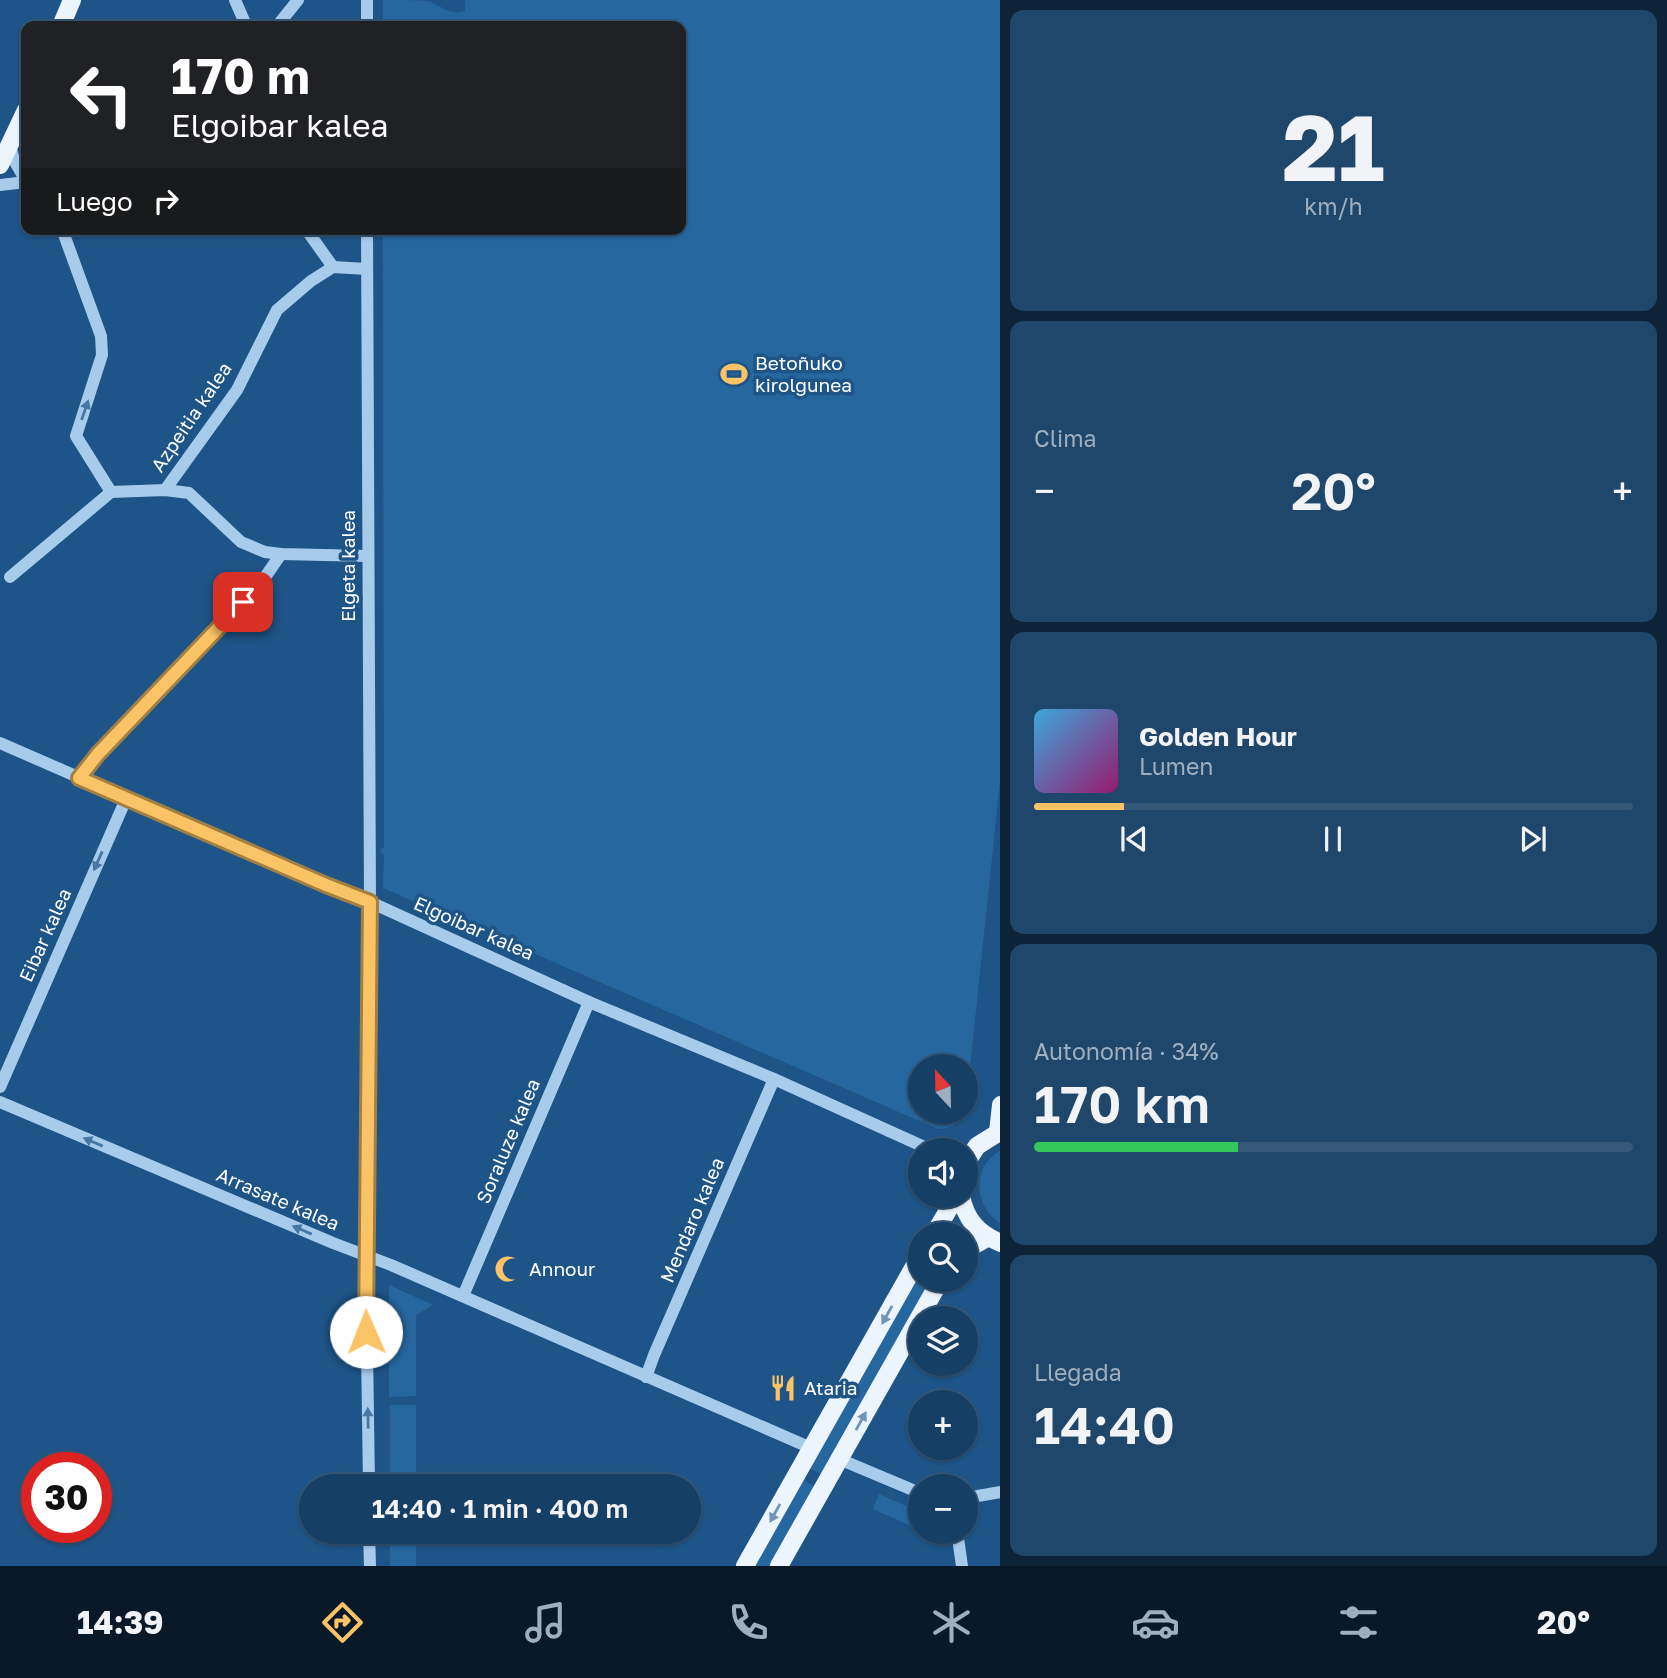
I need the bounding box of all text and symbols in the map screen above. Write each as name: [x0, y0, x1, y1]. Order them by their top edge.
text: 170 m: [171, 46, 310, 105]
icon: left: [56, 49, 147, 140]
text: 21: [1282, 92, 1385, 201]
text: Elgoibar kalea: [171, 106, 389, 144]
icon: right: [147, 182, 185, 220]
text: Luego: [56, 186, 133, 217]
text: km/h: [1304, 192, 1363, 220]
place label: Betoñuko kirolgunea: [755, 351, 852, 396]
street label: Azpeitia kalea: [145, 357, 236, 476]
sports icon: Betoñuko kirolgunea: [719, 359, 749, 389]
one-way arrow: [80, 400, 91, 421]
text: Clima: [1034, 424, 1097, 452]
text: 20°: [1291, 459, 1376, 521]
text: −: [1034, 468, 1055, 513]
text: +: [1612, 468, 1633, 513]
street label: Elgeta kalea: [336, 510, 359, 622]
pin: [213, 572, 273, 632]
icon: arrive: [224, 583, 262, 621]
text: Golden Hour: [1139, 721, 1297, 752]
text: Lumen: [1139, 752, 1213, 780]
icon: previous: [1115, 820, 1153, 858]
icon: pause: [1314, 820, 1352, 858]
icon: next: [1514, 820, 1552, 858]
one-way arrow: [92, 851, 103, 872]
street label: Eibar kalea: [14, 884, 75, 985]
street label: Elgoibar kalea: [411, 891, 538, 964]
text: Autonomía · 34%: [1034, 1037, 1219, 1065]
north arrow: [908, 1054, 978, 1124]
map controls: [908, 1054, 978, 1544]
text: 170 km: [1034, 1072, 1210, 1134]
street label: Soraluze kalea: [471, 1075, 544, 1207]
one-way arrow: [82, 1136, 103, 1147]
button: sound: [908, 1138, 978, 1208]
street label: Mendaro kalea: [655, 1154, 728, 1286]
street label: Arrasate kalea: [213, 1162, 343, 1235]
button: search: [908, 1222, 978, 1292]
one-way arrow: [292, 1225, 313, 1236]
mosque icon: Annour: [493, 1254, 523, 1284]
place label: Annour: [529, 1257, 596, 1280]
position arrow: [329, 1295, 403, 1369]
one-way arrow: [881, 1305, 893, 1325]
button: layers: [908, 1306, 978, 1376]
text: Llegada: [1034, 1358, 1122, 1386]
restaurant icon: Ataria: [768, 1373, 798, 1403]
place label: Ataria: [804, 1376, 858, 1399]
button: +: [908, 1390, 978, 1460]
text: 14:40: [1034, 1393, 1175, 1455]
one-way arrow: [362, 1406, 374, 1428]
one-way arrow: [855, 1412, 867, 1431]
speed limit sign: 30: [21, 1452, 112, 1543]
button: −: [908, 1474, 978, 1544]
text: 14:40 · 1 min · 400 m: [372, 1493, 628, 1524]
one-way arrow: [769, 1503, 781, 1523]
icon: directions: [318, 1598, 367, 1647]
icon: music: [521, 1598, 570, 1647]
icon: phone: [724, 1598, 773, 1647]
icon: climate: [927, 1598, 976, 1647]
icon: car: [1131, 1598, 1180, 1647]
icon: filters: [1334, 1598, 1383, 1647]
text: 14:39: [77, 1603, 164, 1641]
text: 20°: [1537, 1603, 1590, 1641]

